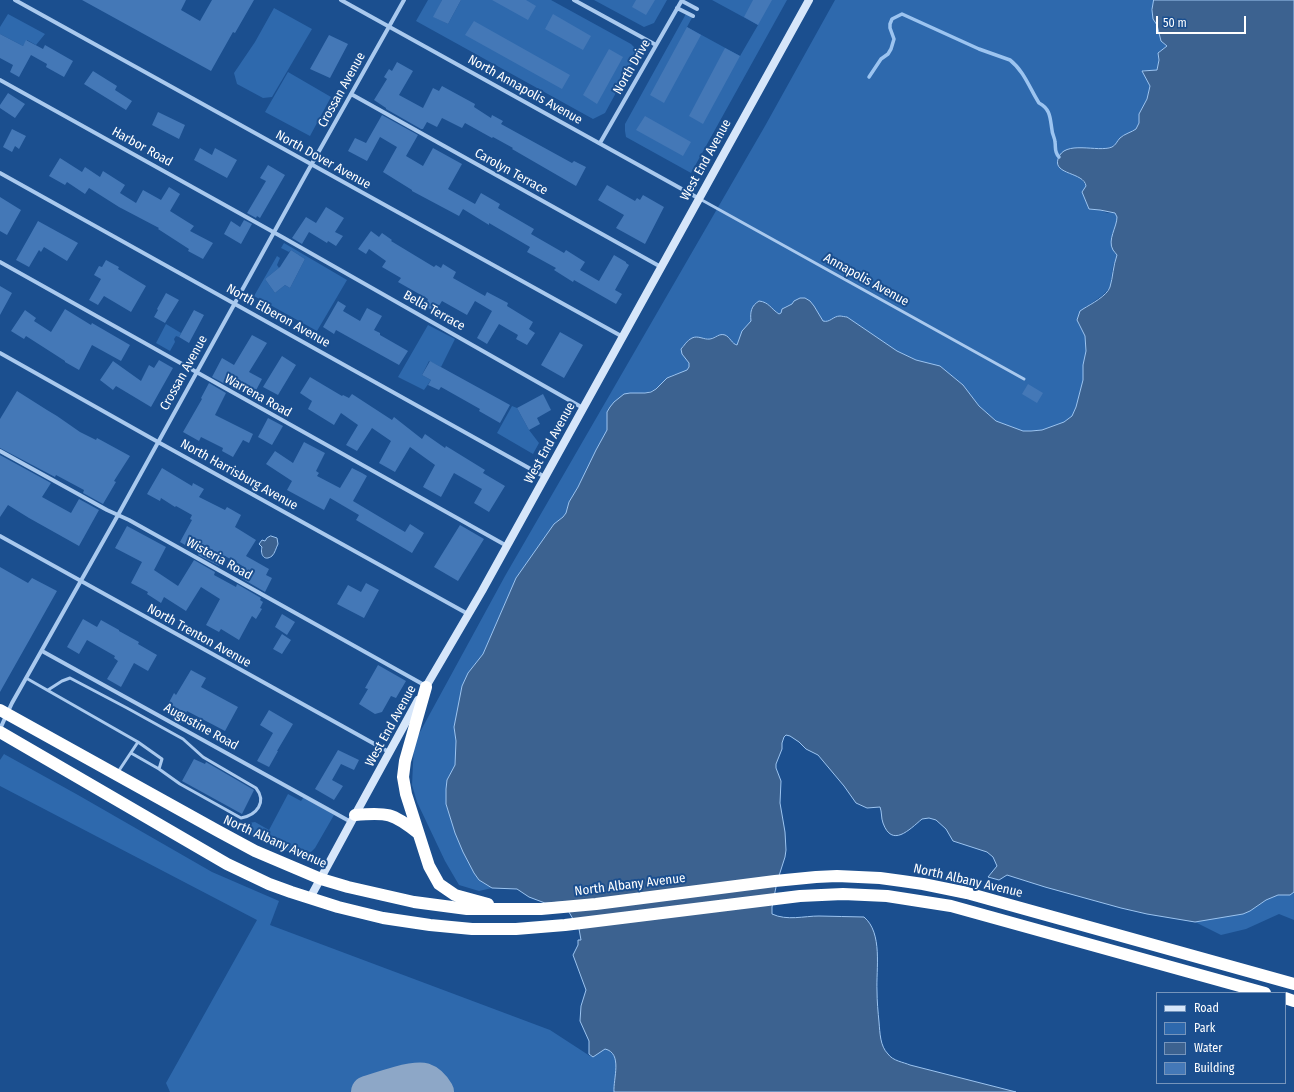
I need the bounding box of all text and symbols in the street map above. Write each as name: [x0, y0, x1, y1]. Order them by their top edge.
scale bar: [1158, 8, 1248, 34]
text: 50 m: [1163, 16, 1187, 30]
street label: North Drive: [610, 37, 654, 97]
street label: Crossan Avenue: [315, 50, 369, 130]
street label: North Annapolis Avenue: [465, 52, 585, 128]
street label: West End Avenue: [677, 117, 735, 203]
street label: Harbor Road: [109, 124, 175, 170]
street label: North Dover Avenue: [273, 127, 373, 193]
street label: Carolyn Terrace: [472, 145, 550, 199]
street label: Annapolis Avenue: [821, 250, 911, 310]
street label: North Elberon Avenue: [223, 281, 333, 351]
street label: Bella Terrace: [400, 288, 468, 334]
street label: Crossan Avenue: [157, 333, 211, 413]
street label: Warrena Road: [222, 371, 294, 421]
street label: West End Avenue: [521, 400, 579, 486]
street label: North Harrisburg Avenue: [178, 436, 300, 514]
street label: Wisteria Road: [183, 534, 255, 584]
street label: North Trenton Avenue: [144, 601, 254, 671]
street label: West End Avenue: [362, 683, 420, 769]
street label: Augustine Road: [161, 700, 241, 754]
street label: North Albany Avenue: [221, 812, 329, 872]
street label: North Albany Avenue: [912, 861, 1024, 901]
street label: North Albany Avenue: [574, 870, 686, 900]
legend: [1156, 992, 1286, 1084]
text: Road: [1194, 1001, 1219, 1015]
text: Park: [1194, 1021, 1215, 1035]
text: Water: [1194, 1041, 1222, 1055]
text: Building: [1194, 1061, 1234, 1075]

